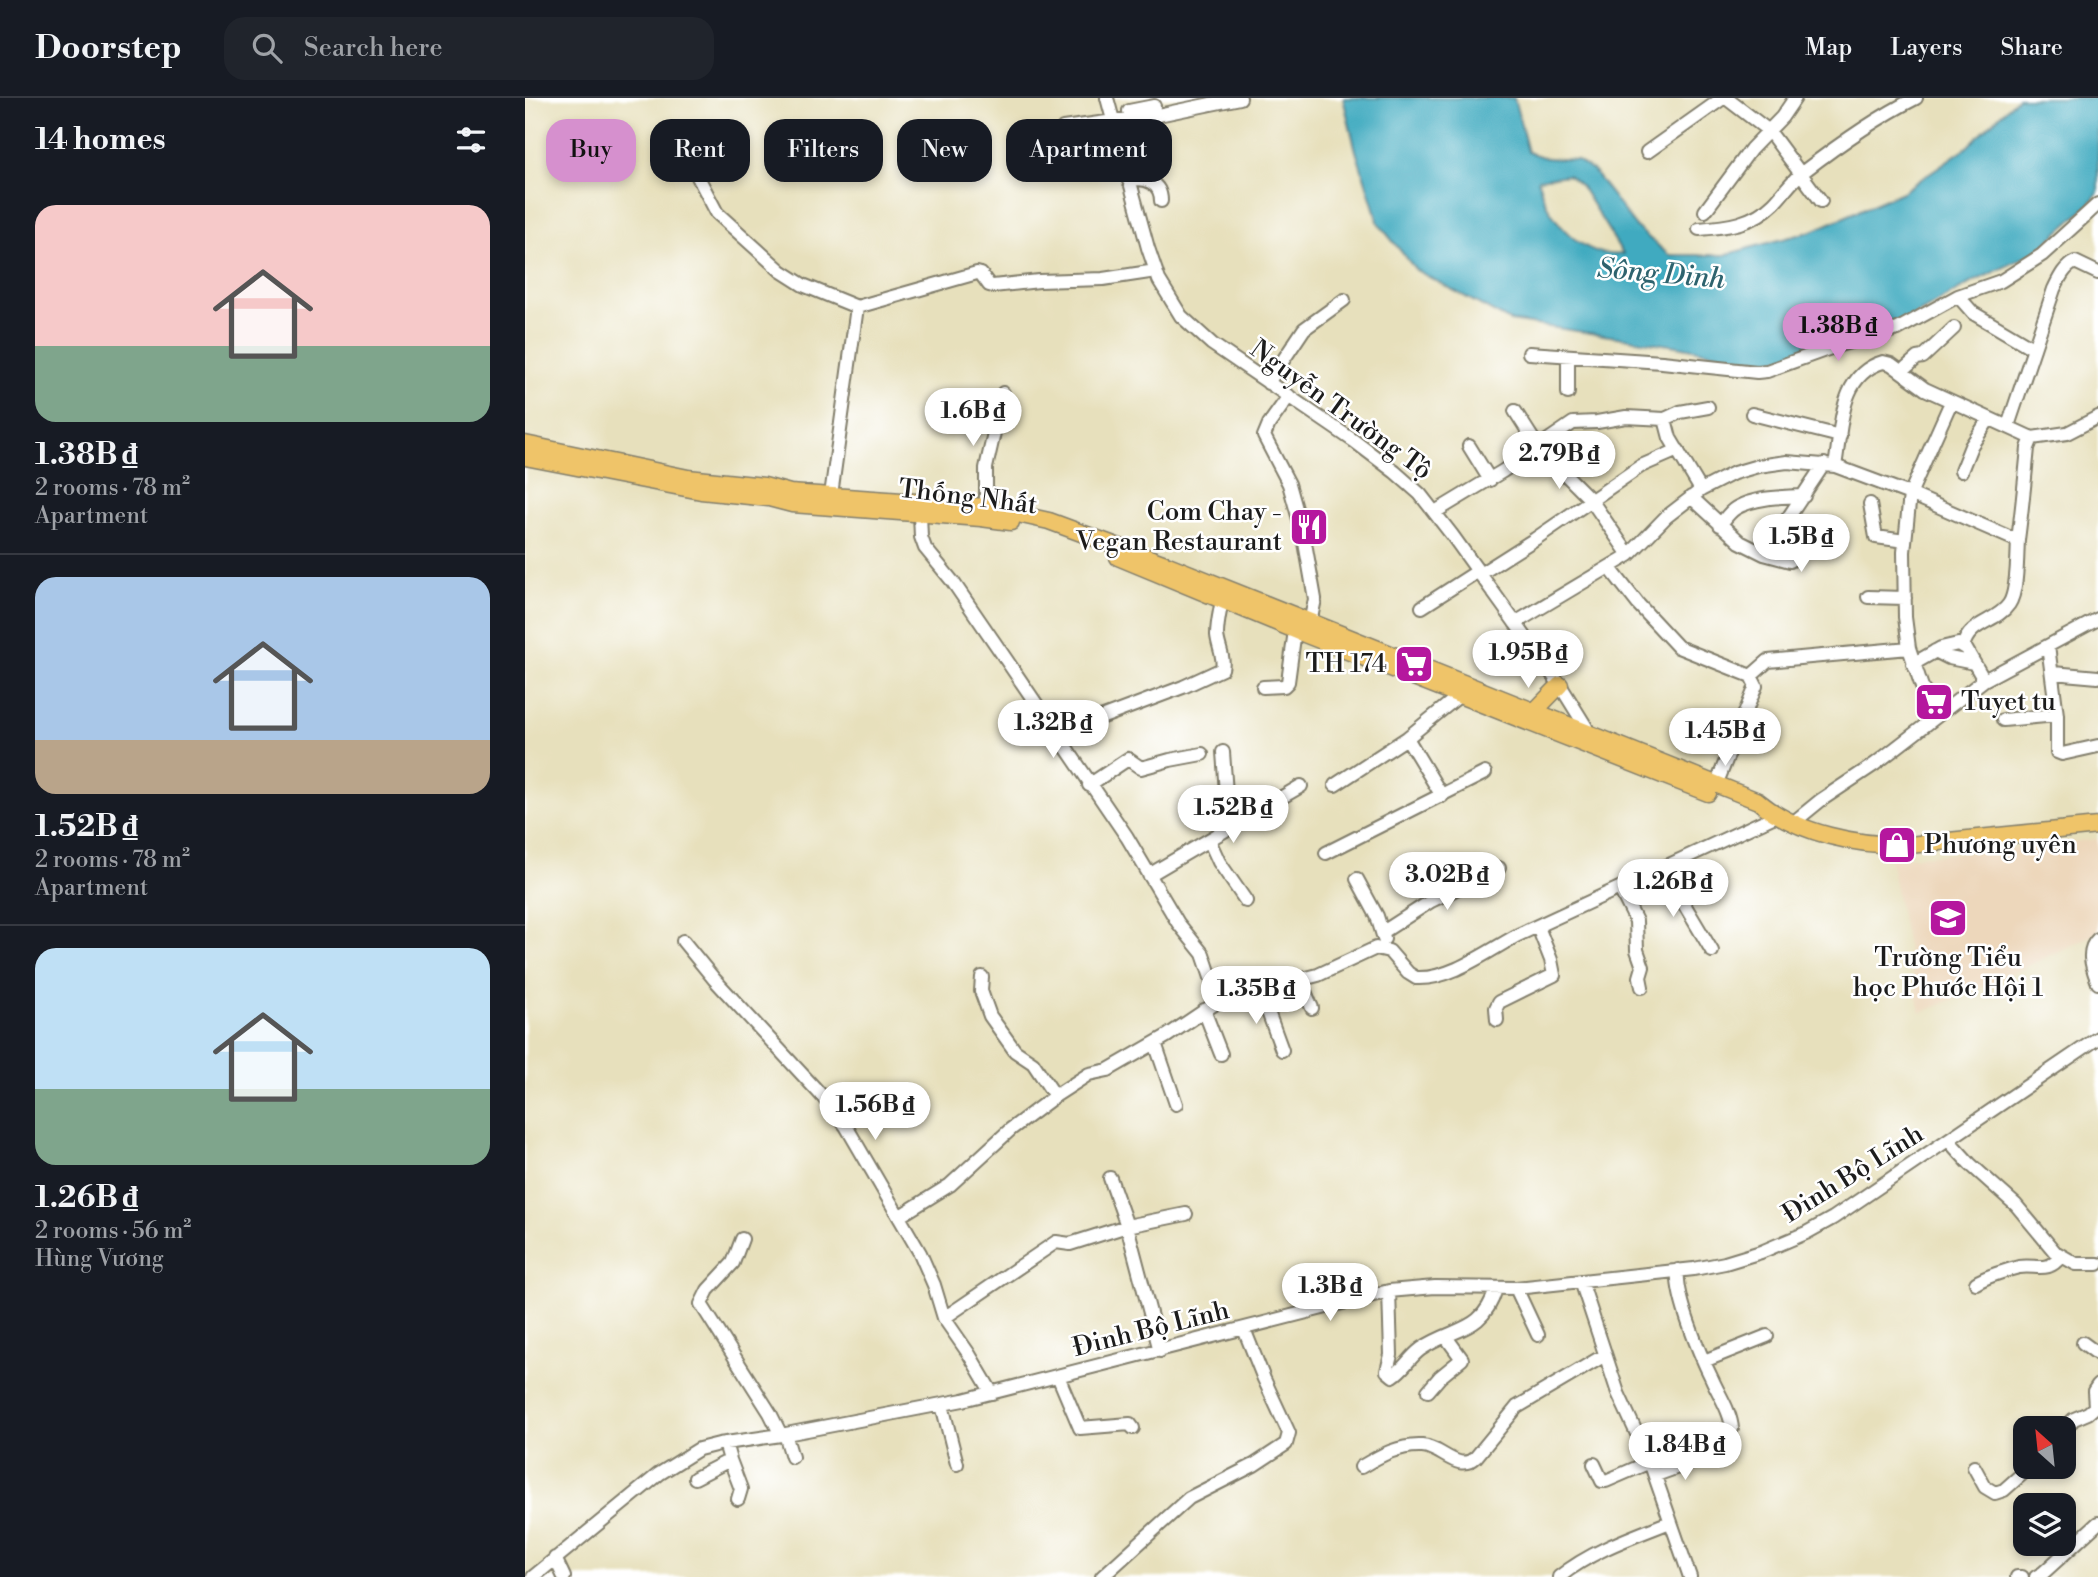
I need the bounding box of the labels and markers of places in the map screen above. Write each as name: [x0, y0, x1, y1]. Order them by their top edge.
pin: 1.38B ₫: [1773, 303, 1903, 363]
pin: 1.6B ₫: [916, 388, 1030, 448]
pin: 2.79B ₫: [1494, 432, 1624, 491]
place label: Com Chay - Vegan Restaurant: [1075, 496, 1282, 558]
restaurant icon: Com Chay - Vegan Restaurant: [1288, 506, 1330, 548]
pin: 1.5B ₫: [1744, 514, 1858, 574]
pin: 1.95B ₫: [1463, 630, 1593, 690]
supermarket icon: TH 174: [1393, 643, 1435, 685]
place label: TH 174: [1306, 648, 1387, 680]
supermarket icon: Tuyet tu: [1913, 681, 1955, 723]
place label: Tuyet tu: [1961, 686, 2056, 718]
pin: 1.32B ₫: [988, 700, 1118, 760]
pin: 1.45B ₫: [1660, 708, 1790, 768]
pin: 1.52B ₫: [1168, 786, 1298, 845]
shop icon: Phương uyên: [1876, 824, 1918, 866]
place label: Phương uyên: [1924, 829, 2077, 861]
pin: 3.02B ₫: [1382, 852, 1512, 912]
pin: 1.26B ₫: [1608, 860, 1738, 919]
school or university icon: Trường Tiểu học Phước Hội 1: [1927, 897, 1969, 939]
place label: Trường Tiểu học Phước Hội 1: [1853, 942, 2043, 1004]
pin: 1.35B ₫: [1191, 967, 1321, 1026]
pin: 1.56B ₫: [810, 1082, 940, 1142]
pin: 1.3B ₫: [1273, 1264, 1387, 1323]
pin: 1.84B ₫: [1620, 1422, 1750, 1482]

